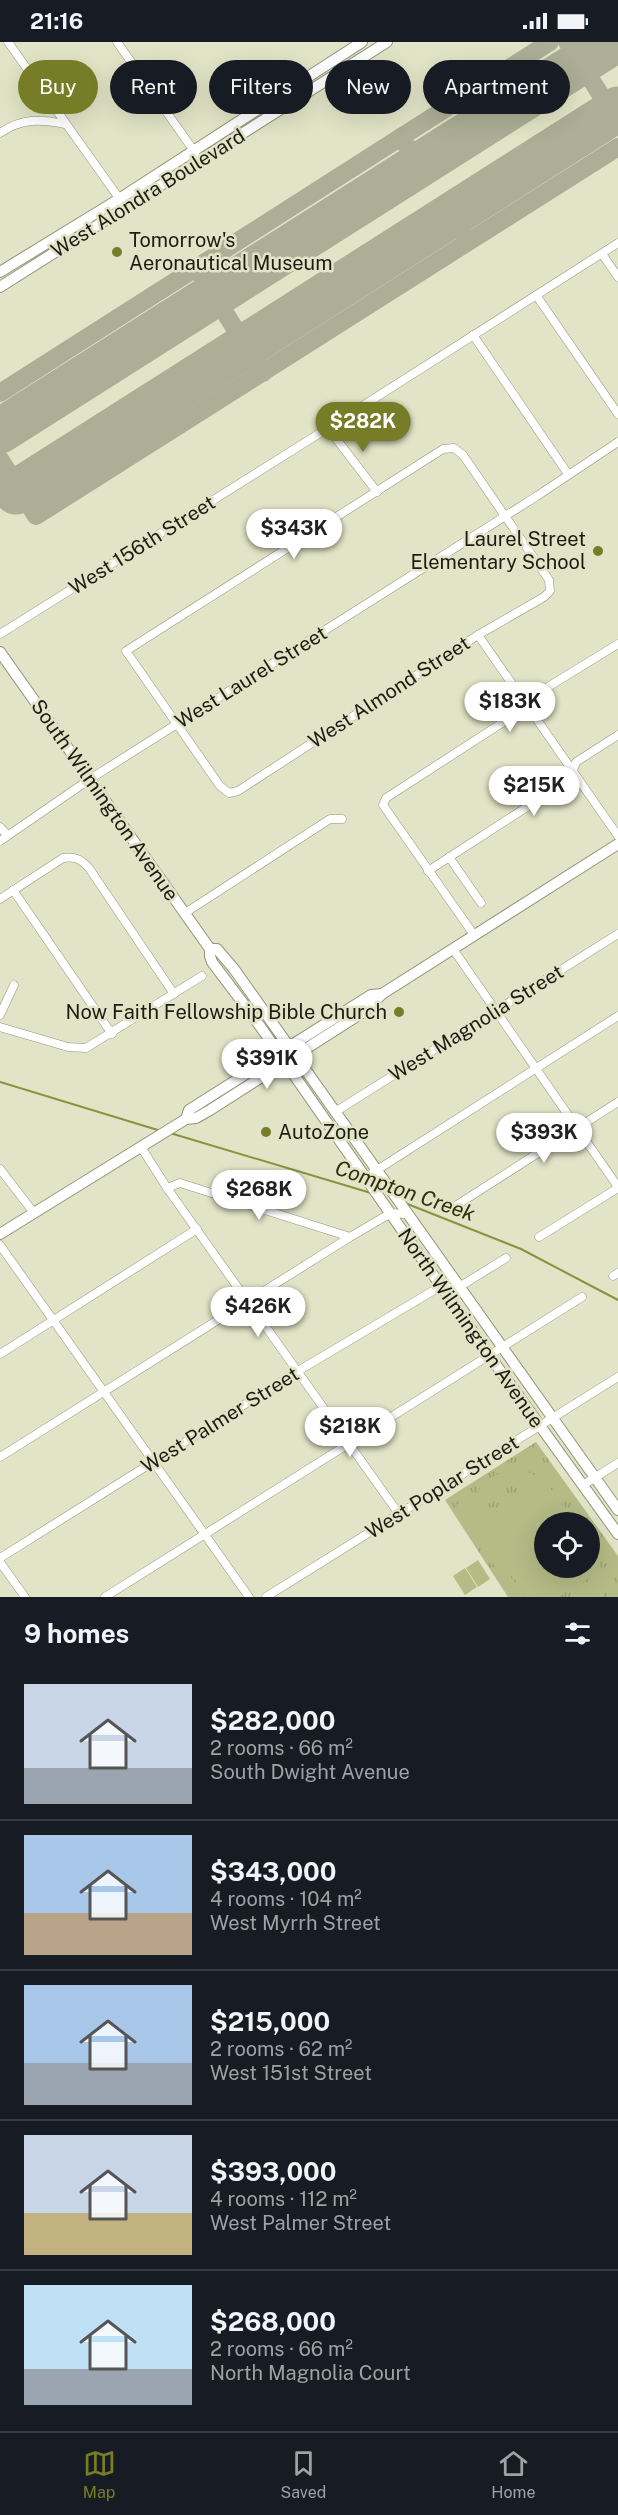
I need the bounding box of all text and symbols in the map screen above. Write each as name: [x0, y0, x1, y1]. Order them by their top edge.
text: 21:16: [30, 8, 83, 34]
chip: Buy: [18, 60, 98, 114]
chip: Rent: [110, 60, 197, 114]
chip: Filters: [209, 60, 313, 114]
chip: New: [325, 60, 411, 114]
chip: Apartment: [423, 60, 570, 114]
street label: West Alondra Boulevard: [47, 124, 249, 262]
place label: Tomorrow's Aeronautical Museum: [129, 228, 333, 275]
marker: Tomorrow's Aeronautical Museum: [110, 245, 124, 259]
pin: $282K: [321, 402, 405, 453]
text: $282K: [330, 409, 396, 433]
street label: West 156th Street: [64, 490, 220, 600]
pin: $343K: [252, 509, 336, 560]
text: $343K: [260, 516, 328, 540]
place label: Laurel Street Elementary School: [411, 527, 586, 574]
marker: Laurel Street Elementary School: [591, 544, 605, 558]
street label: West Laurel Street: [171, 621, 331, 733]
street label: West Almond Street: [304, 631, 474, 753]
pin: $183K: [468, 682, 552, 733]
text: $183K: [478, 689, 542, 713]
street label: South Wilmington Avenue: [26, 695, 184, 905]
pin: $215K: [492, 766, 576, 817]
text: $215K: [503, 773, 565, 797]
street label: West Magnolia Street: [384, 960, 568, 1086]
place label: Now Faith Fellowship Bible Church: [65, 1000, 387, 1024]
marker: Now Faith Fellowship Bible Church: [392, 1005, 406, 1019]
pin: $391K: [225, 1039, 309, 1090]
text: $391K: [236, 1046, 298, 1070]
pin: $393K: [502, 1113, 586, 1164]
place label: AutoZone: [278, 1120, 369, 1144]
text: $393K: [510, 1120, 578, 1144]
marker: AutoZone: [259, 1125, 273, 1139]
water label: Compton Creek: [332, 1155, 479, 1226]
pin: $268K: [217, 1170, 301, 1221]
text: $268K: [225, 1177, 293, 1201]
street label: North Wilmington Avenue: [393, 1224, 549, 1432]
pin: $426K: [216, 1287, 300, 1338]
text: $426K: [225, 1294, 291, 1318]
street label: West Palmer Street: [137, 1362, 303, 1478]
pin: $218K: [308, 1407, 392, 1458]
text: $218K: [319, 1414, 381, 1438]
street label: West Poplar Street: [361, 1430, 523, 1544]
map controls: [534, 1512, 600, 1578]
button: locate: [534, 1512, 600, 1578]
icon: filters: [561, 1617, 594, 1650]
text: 9 homes: [24, 1618, 129, 1649]
text: $282,000: [210, 1705, 335, 1736]
icon: home: [72, 1708, 144, 1780]
text: 2 rooms · 66 m²: [210, 1736, 353, 1760]
text: South Dwight Avenue: [210, 1760, 410, 1784]
text: $343,000: [210, 1856, 337, 1887]
icon: home: [72, 1859, 144, 1931]
text: 4 rooms · 104 m²: [210, 1887, 362, 1911]
text: West Myrrh Street: [210, 1911, 381, 1935]
text: $215,000: [210, 2006, 330, 2037]
icon: home: [72, 2009, 144, 2081]
text: 2 rooms · 62 m²: [210, 2037, 352, 2061]
text: West 151st Street: [210, 2061, 372, 2085]
text: $393,000: [210, 2156, 337, 2187]
icon: home: [72, 2159, 144, 2231]
text: 4 rooms · 112 m²: [210, 2187, 357, 2211]
text: West Palmer Street: [210, 2211, 391, 2235]
text: $268,000: [210, 2306, 336, 2337]
icon: home: [72, 2309, 144, 2381]
text: 2 rooms · 66 m²: [210, 2337, 353, 2361]
text: North Magnolia Court: [210, 2361, 411, 2385]
tab: Map: [83, 2447, 116, 2502]
tab: Saved: [281, 2447, 326, 2502]
tab: Home: [491, 2447, 535, 2502]

